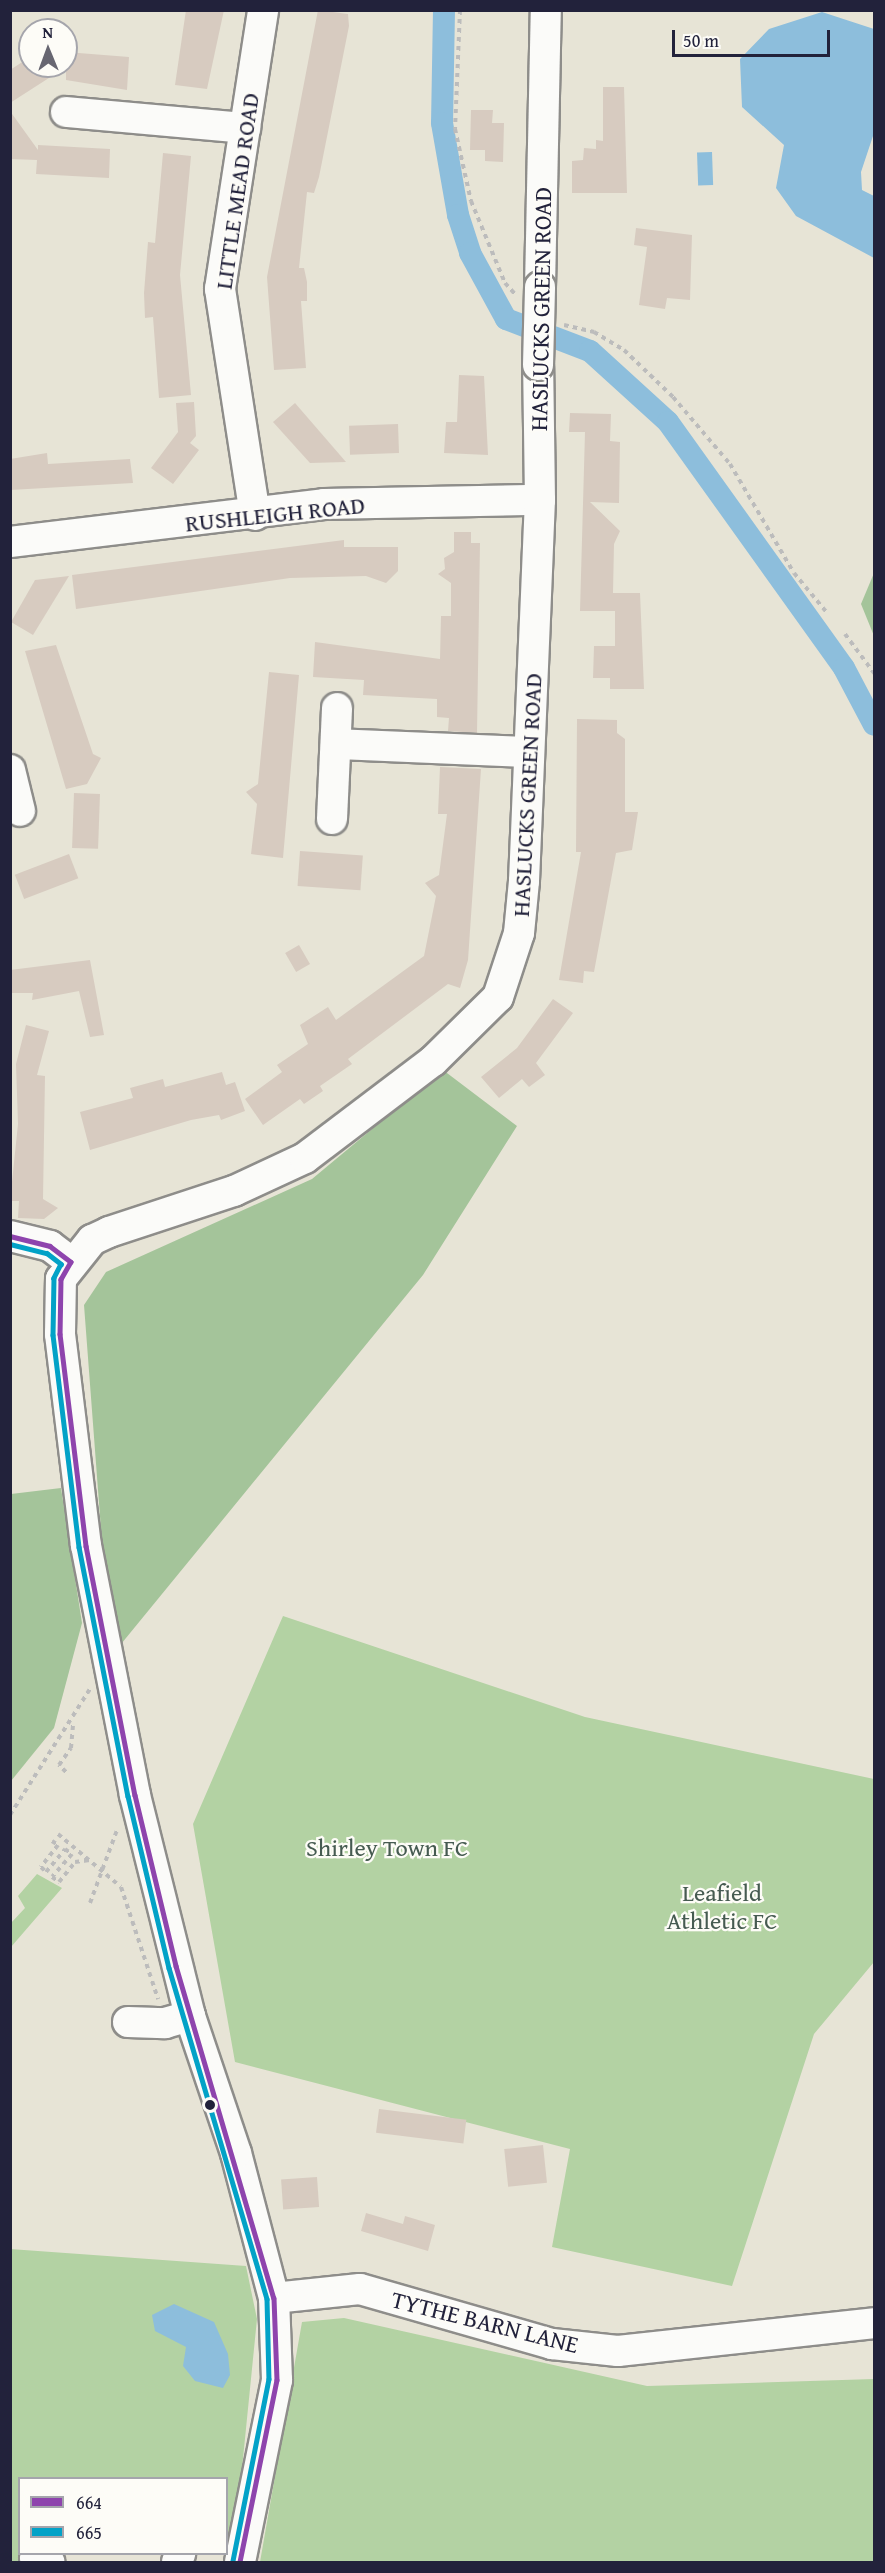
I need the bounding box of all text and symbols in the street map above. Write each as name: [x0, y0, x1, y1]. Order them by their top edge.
north arrow: [18, 18, 78, 78]
scale bar: [675, 18, 832, 56]
text: N: [42, 20, 53, 44]
text: 50 m: [683, 27, 719, 54]
street label: LITTLE MEAD ROAD: [209, 91, 265, 291]
street label: HASLUCKS GREEN ROAD: [524, 187, 558, 431]
street label: RUSHLEIGH ROAD: [184, 490, 366, 538]
street label: HASLUCKS GREEN ROAD: [506, 672, 548, 918]
park label: Shirley Town FC: [306, 1834, 468, 1862]
park label: Leafield Athletic FC: [667, 1879, 777, 1935]
unlabelled marker: [204, 2099, 216, 2111]
street label: TYTHE BARN LANE: [389, 2285, 581, 2359]
legend: [18, 2477, 228, 2555]
text: 664: [76, 2489, 102, 2516]
text: 665: [76, 2519, 102, 2546]

